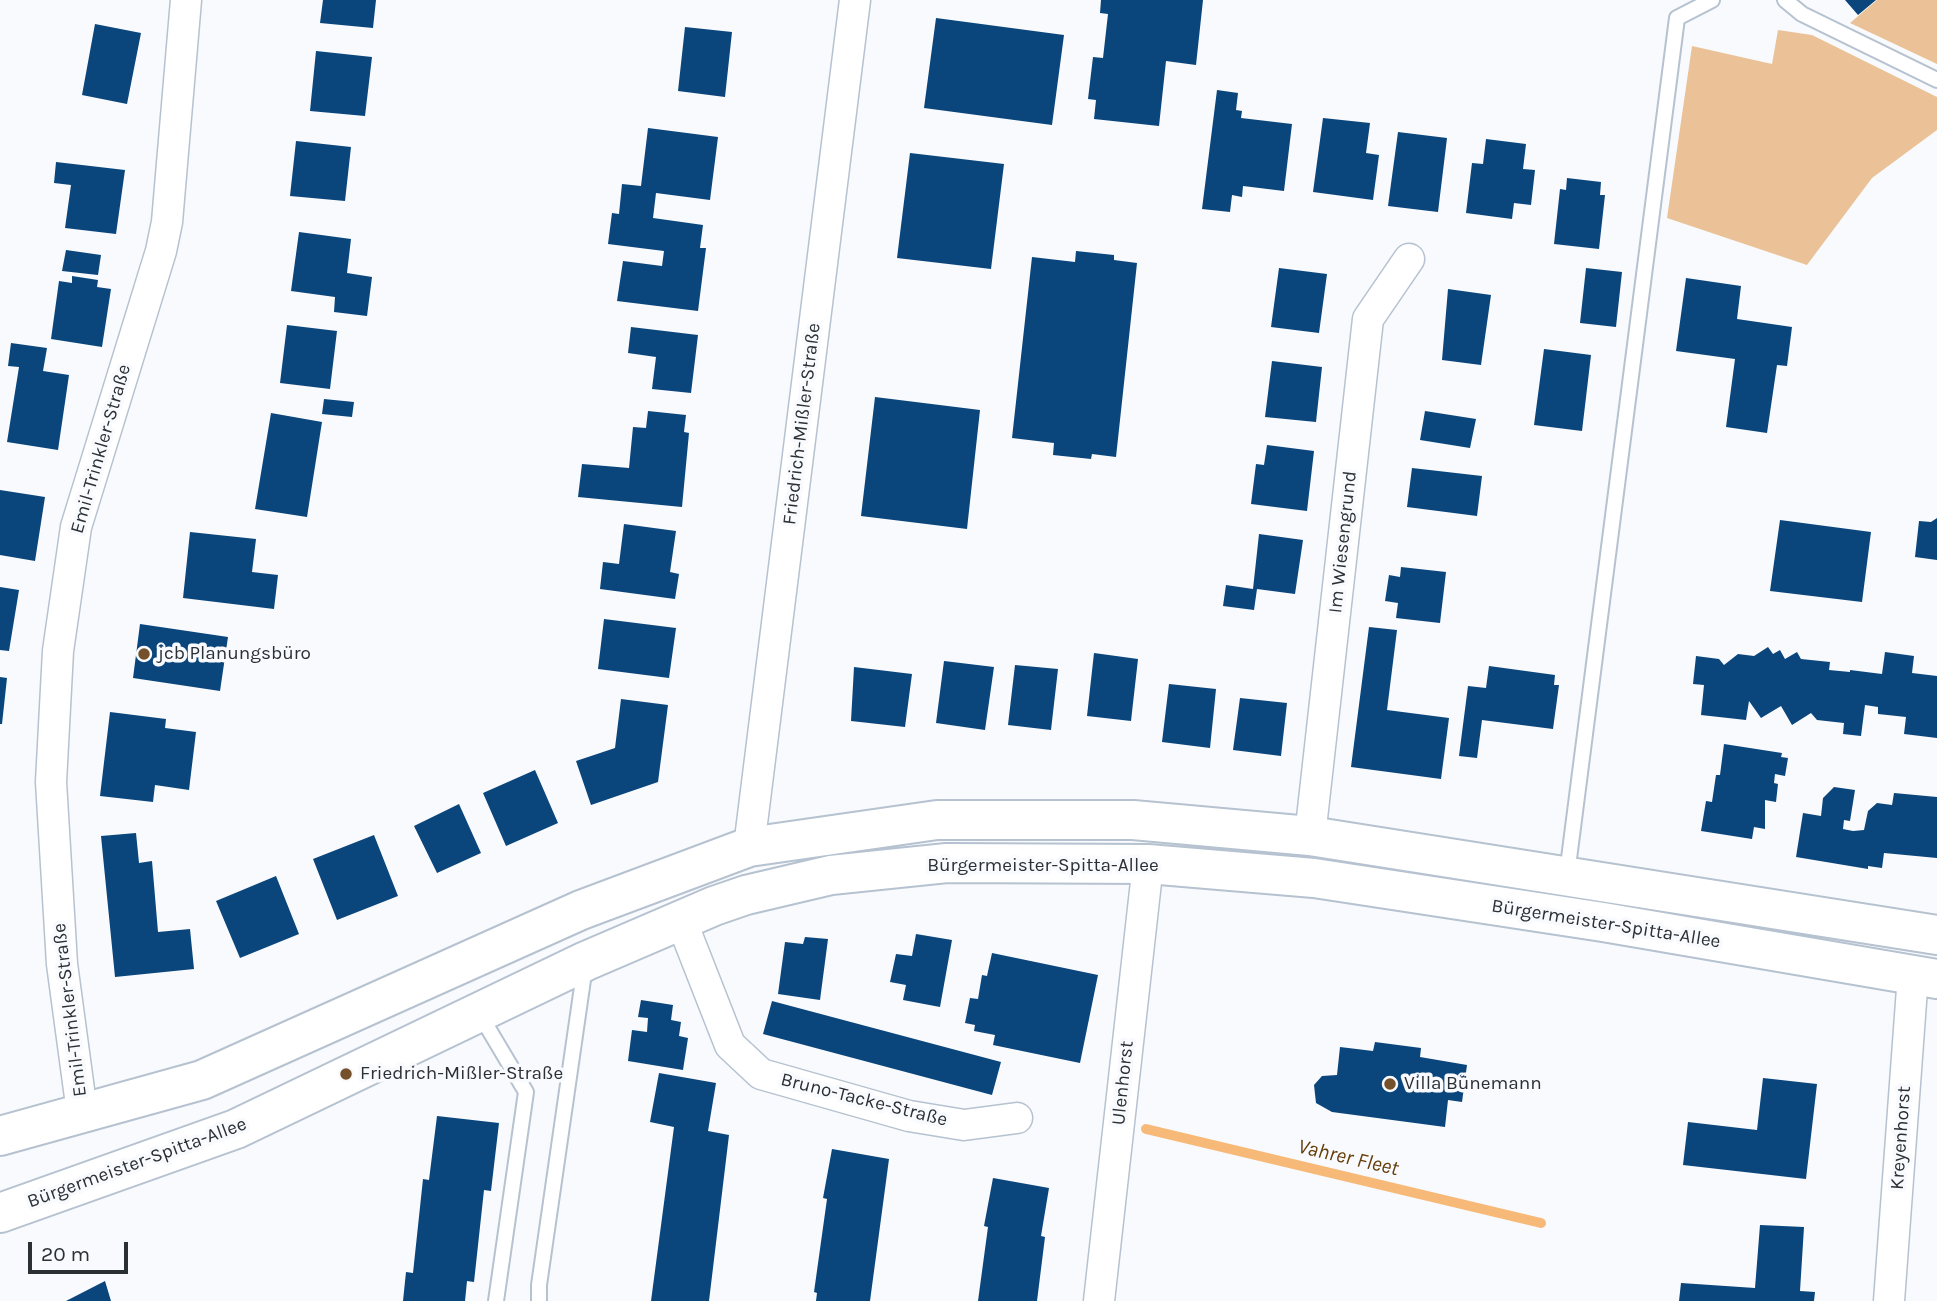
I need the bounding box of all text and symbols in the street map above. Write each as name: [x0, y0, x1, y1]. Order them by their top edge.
street label: Friedrich-Mißler-Straße: [778, 322, 826, 526]
street label: Emil-Trinkler-Straße: [66, 362, 136, 536]
street label: Im Wiesengrund: [1324, 470, 1362, 614]
place label: jcb Planungsbüro: [158, 643, 311, 665]
marker: jcb Planungsbüro: [136, 646, 152, 662]
street label: Bürgermeister-Spitta-Allee: [927, 855, 1159, 877]
street label: Bürgermeister-Spitta-Allee: [1490, 895, 1722, 953]
street label: Emil-Trinkler-Straße: [48, 922, 92, 1098]
street label: Ulenhorst: [1107, 1040, 1139, 1126]
place label: Friedrich-Mißler-Straße: [360, 1063, 563, 1085]
marker: Friedrich-Mißler-Straße: [338, 1066, 354, 1082]
street label: Bruno-Tacke-Straße: [778, 1068, 950, 1132]
place label: Villa Bünemann: [1404, 1073, 1542, 1095]
marker: Villa Bünemann: [1382, 1076, 1398, 1092]
street label: Kreyenhorst: [1886, 1085, 1916, 1191]
street label: Bürgermeister-Spitta-Allee: [24, 1113, 250, 1213]
water label: Vahrer Fleet: [1295, 1134, 1401, 1182]
scale bar: [32, 1228, 131, 1272]
text: 20 m: [41, 1242, 90, 1266]

